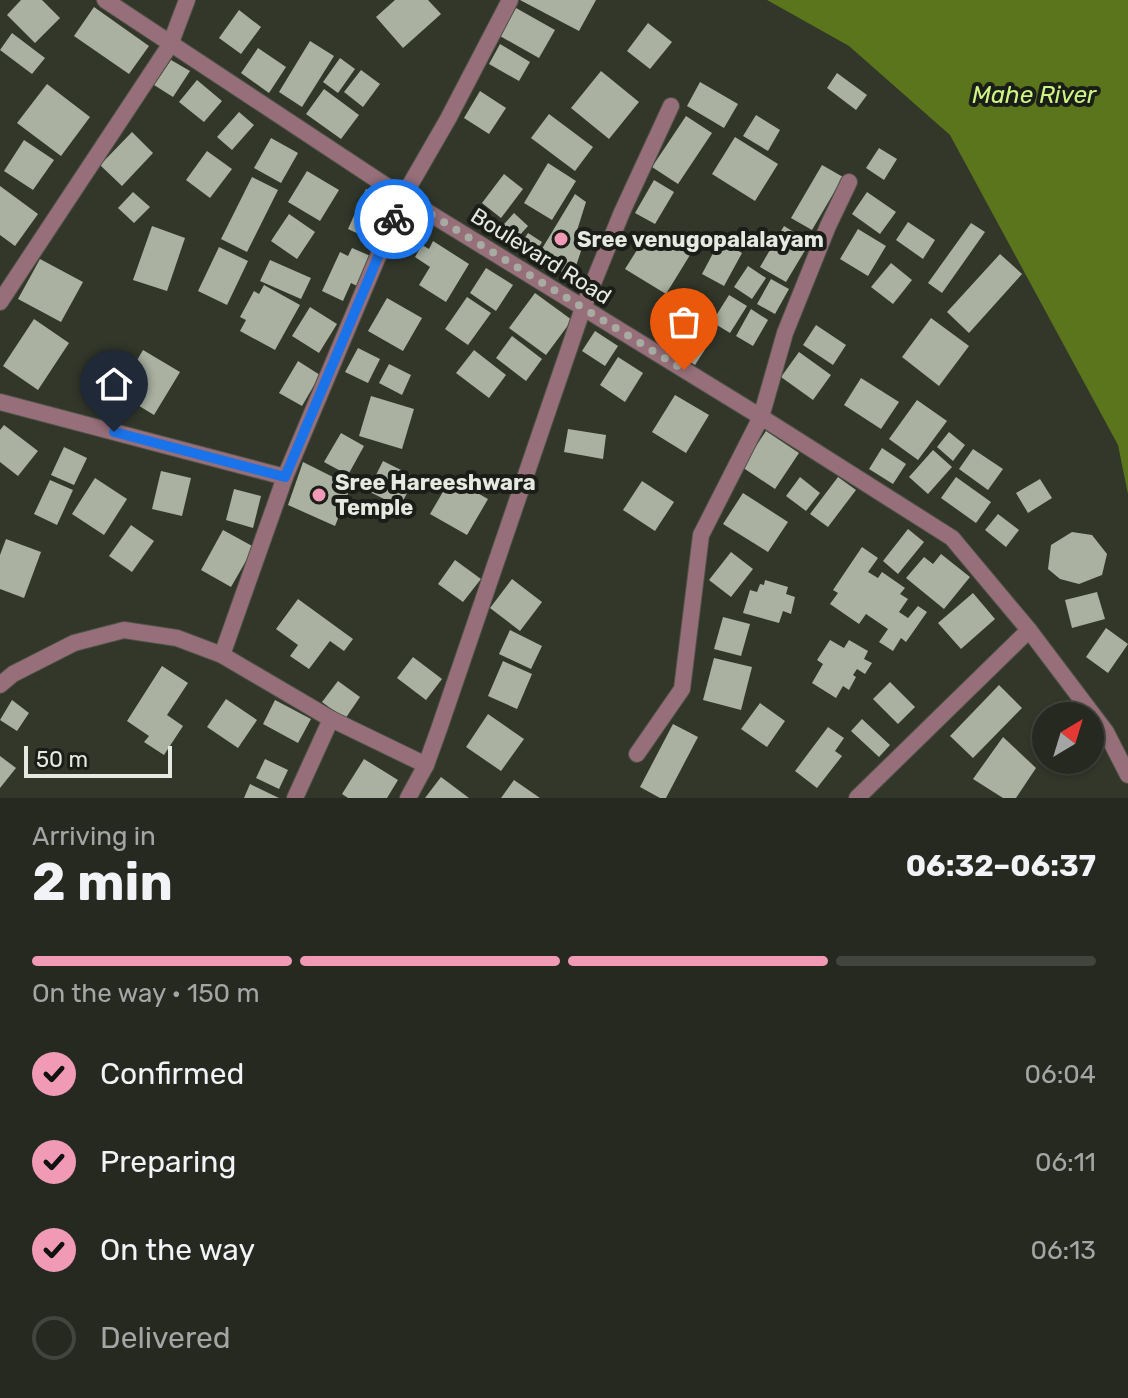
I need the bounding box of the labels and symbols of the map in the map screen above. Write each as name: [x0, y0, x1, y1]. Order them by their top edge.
water label: Mahe River: [972, 81, 1097, 109]
courier: [354, 179, 434, 259]
street label: Boulevard Road: [466, 202, 616, 310]
place label: Sree venugopalalayam: [577, 226, 824, 253]
marker: Sree venugopalalayam: [552, 230, 570, 248]
pin: [650, 288, 718, 370]
pin: [80, 350, 148, 432]
place label: Sree Hareeshwara Temple: [335, 469, 536, 521]
marker: Sree Hareeshwara Temple: [310, 486, 328, 504]
north arrow: [1032, 702, 1104, 774]
scale bar: [24, 742, 172, 778]

